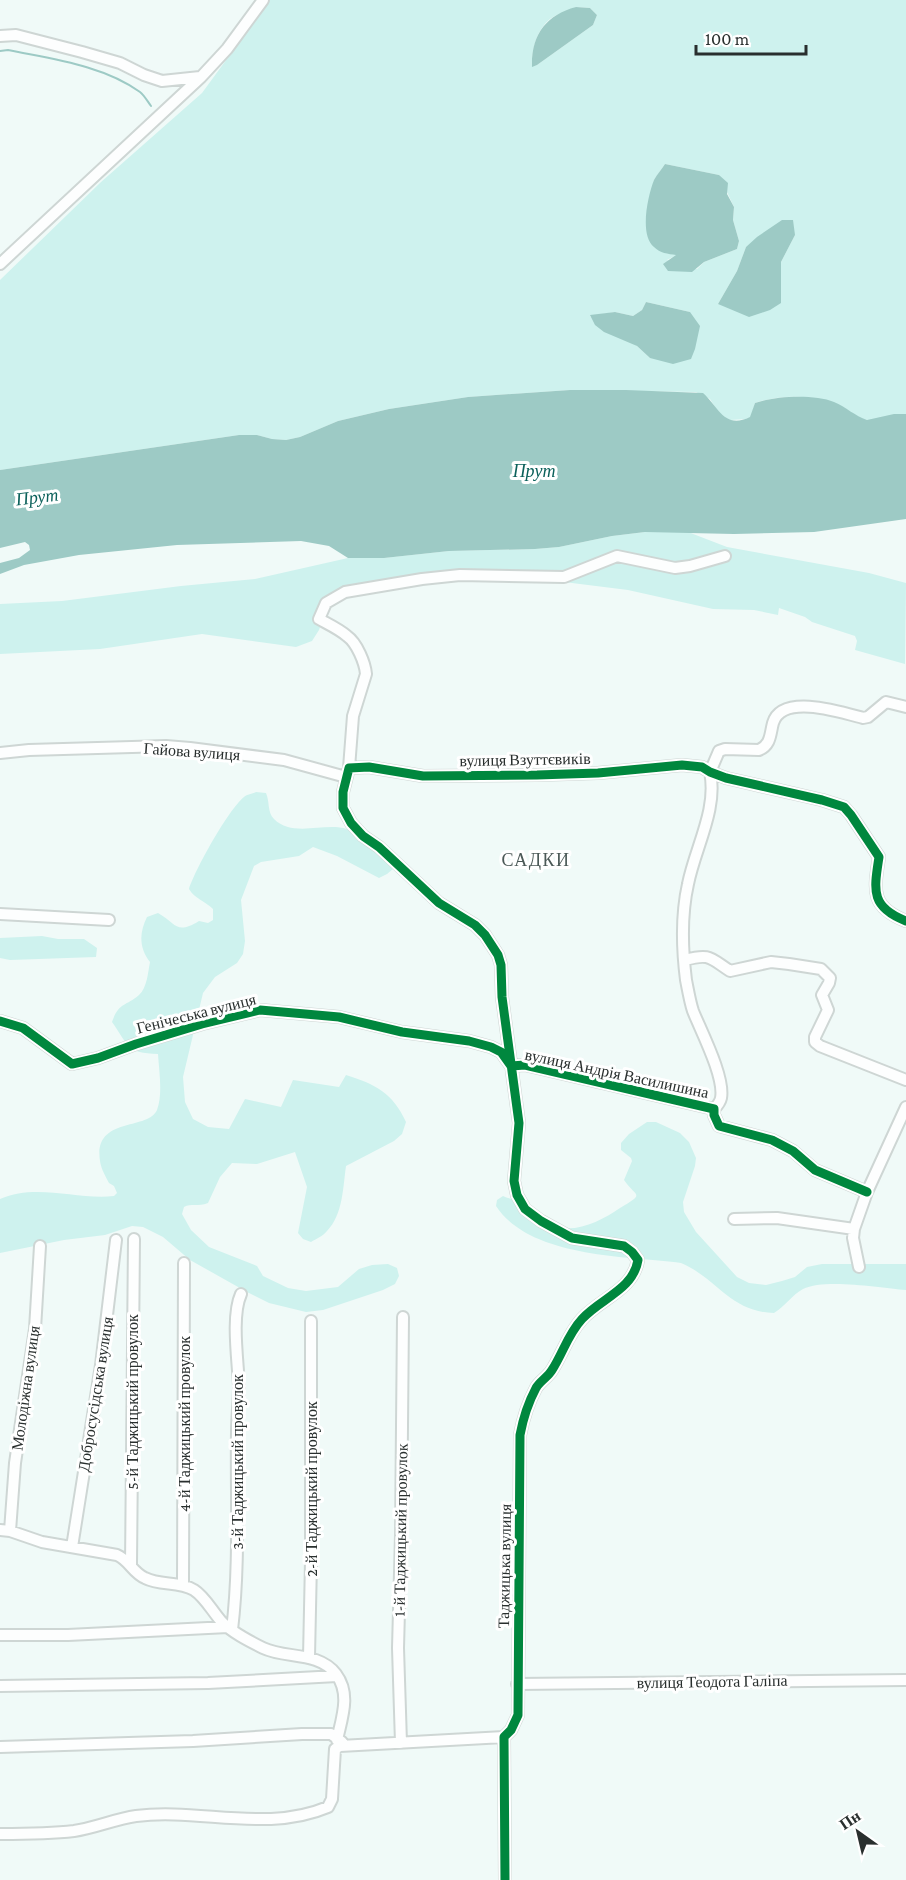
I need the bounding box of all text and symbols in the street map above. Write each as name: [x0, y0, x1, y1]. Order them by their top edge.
scale bar: [696, 18, 806, 56]
text: 100 m: [705, 29, 750, 49]
water label: Прут: [512, 461, 555, 481]
water label: Прут: [14, 484, 59, 510]
street label: Гайова вулиця: [143, 740, 241, 764]
street label: вулиця Взуттєвиків: [459, 750, 591, 770]
district label: САДКИ: [502, 850, 570, 870]
street label: Генічеська вулиця: [135, 990, 258, 1038]
street label: вулиця Андрія Василишина: [523, 1046, 710, 1102]
street label: 5-й Таджицький провулок: [124, 1314, 142, 1490]
street label: Добросусідська вулиця: [75, 1315, 117, 1473]
street label: Молодіжна вулиця: [8, 1324, 44, 1452]
street label: 4-й Таджицький провулок: [176, 1336, 194, 1512]
street label: 3-й Таджицький провулок: [229, 1374, 247, 1550]
street label: 2-й Таджицький провулок: [303, 1401, 321, 1577]
street label: 1-й Таджицький провулок: [390, 1443, 412, 1617]
street label: Таджицька вулиця: [495, 1503, 515, 1628]
street label: вулиця Теодота Галіпа: [636, 1672, 788, 1692]
north arrow: [828, 1802, 888, 1862]
text: Пн: [836, 1807, 864, 1833]

